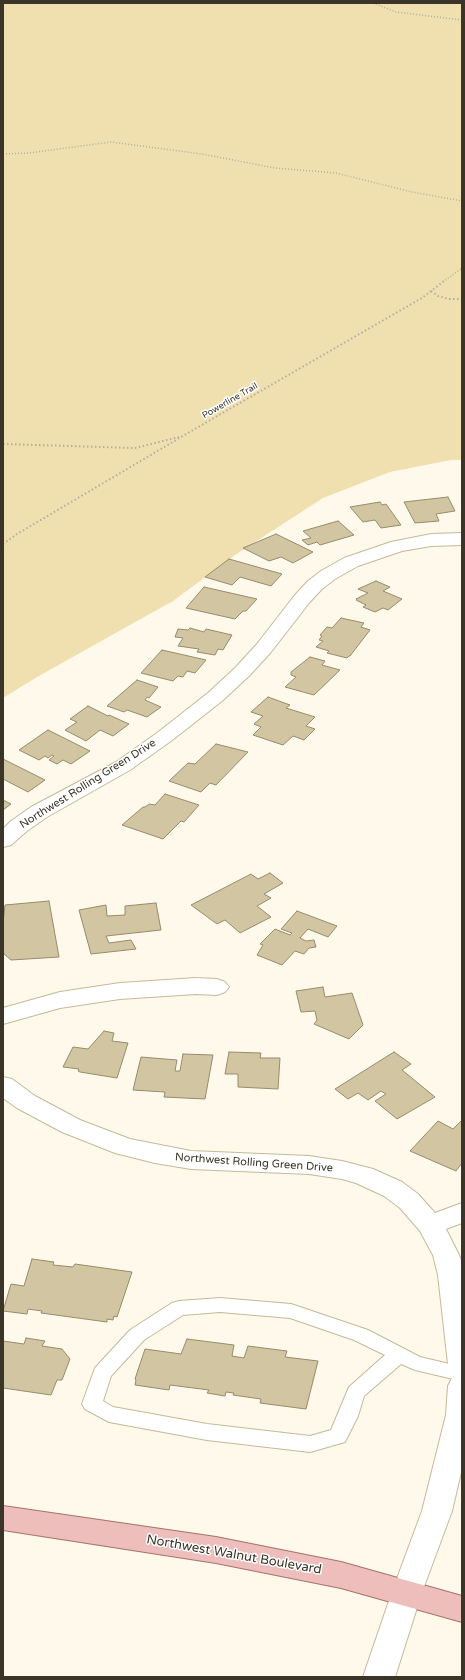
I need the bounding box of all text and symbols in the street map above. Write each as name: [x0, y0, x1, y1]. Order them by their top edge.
street label: Powerline Trail: [200, 381, 260, 421]
street label: Northwest Rolling Green Drive: [17, 736, 159, 832]
street label: Northwest Rolling Green Drive: [175, 1151, 333, 1175]
street label: Northwest Walnut Boulevard: [145, 1532, 323, 1578]

